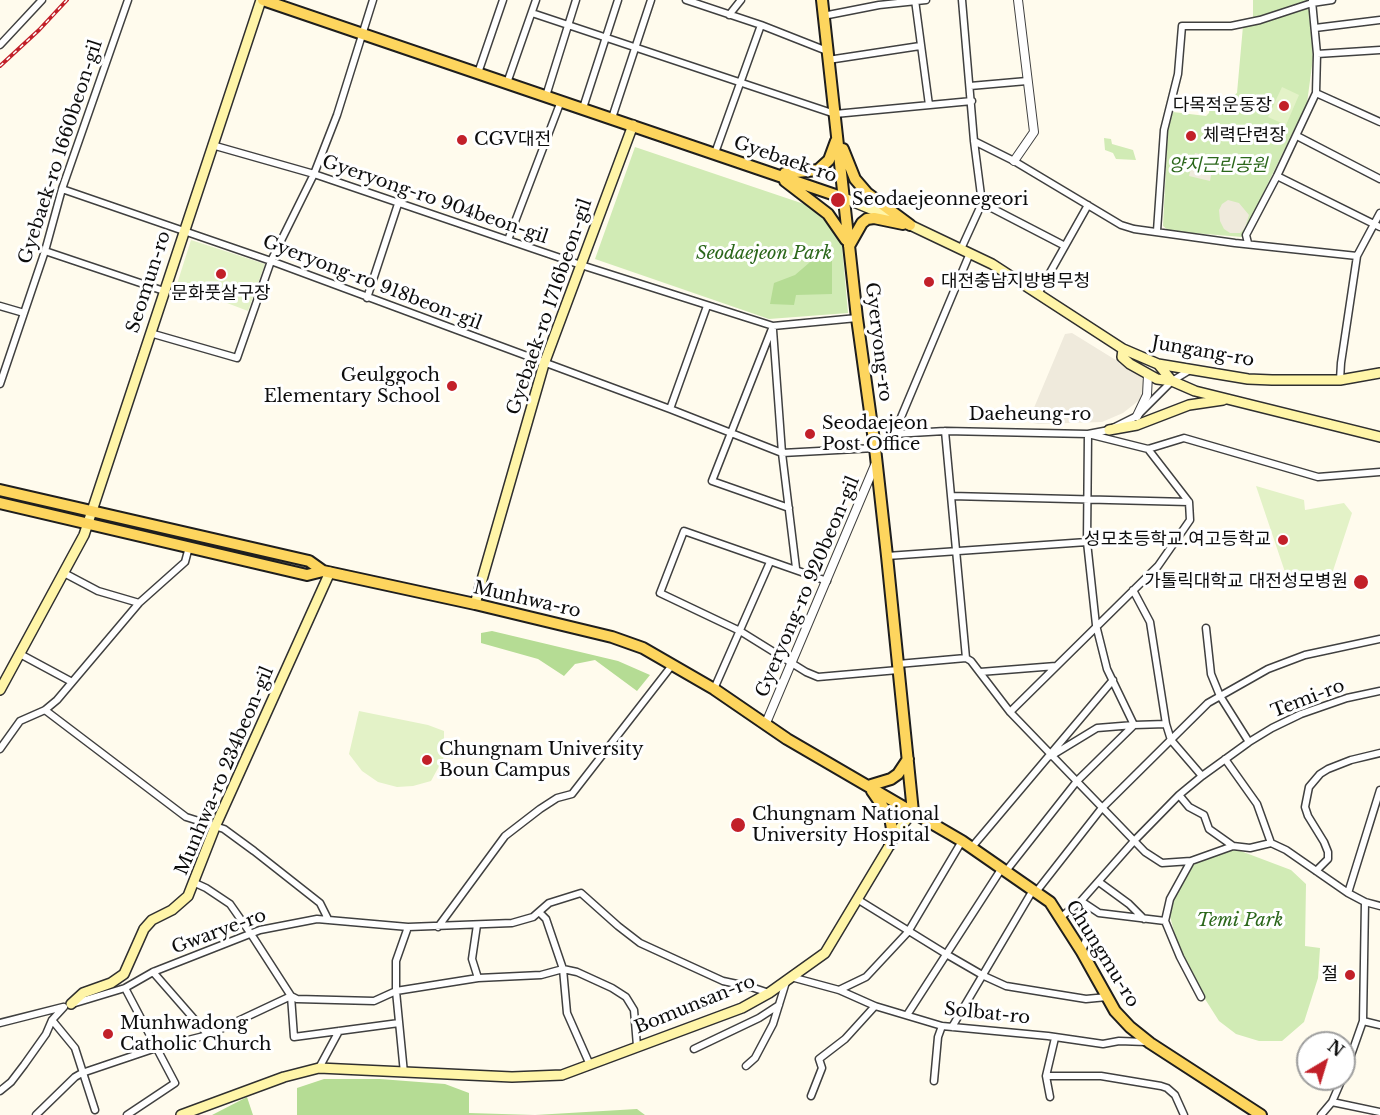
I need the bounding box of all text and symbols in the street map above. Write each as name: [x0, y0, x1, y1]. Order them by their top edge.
street label: Gyebaek-ro 1660beon-gil: [15, 37, 107, 267]
place label: 다목적운동장: [1173, 95, 1272, 117]
marker: 다목적운동장: [1277, 99, 1291, 113]
place label: 체력단련장: [1203, 125, 1286, 147]
place label: CGV대전: [474, 129, 551, 151]
marker: 체력단련장: [1184, 129, 1198, 143]
street label: Gyebaek-ro: [731, 132, 839, 188]
marker: CGV대전: [455, 133, 469, 147]
street label: Gyeryong-ro 904beon-gil: [319, 151, 551, 249]
park label: 양지근린공원: [1168, 155, 1268, 177]
place label: Seodaejeonnegeori: [852, 189, 1028, 211]
marker: Seodaejeonnegeori: [829, 191, 847, 209]
street label: Gyebaek-ro 1716beon-gil: [503, 196, 597, 418]
street label: Seomun-ro: [122, 228, 176, 336]
street label: Gyeryong-ro 918beon-gil: [259, 231, 485, 335]
park label: Seodaejeon Park: [696, 243, 832, 265]
marker: 문화풋살구장: [214, 267, 228, 281]
place label: 대전충남지방병무청: [941, 271, 1090, 293]
marker: 대전충남지방병무청: [922, 275, 936, 289]
street label: Gyeryong-ro: [860, 281, 896, 403]
place label: 문화풋살구장: [171, 283, 271, 305]
street label: Jungang-ro: [1150, 332, 1256, 372]
place label: Geulggoch Elementary School: [264, 365, 440, 407]
marker: Geulggoch Elementary School: [445, 379, 459, 393]
street label: Daeheung-ro: [969, 404, 1091, 426]
place label: Seodaejeon Post Office: [822, 413, 928, 456]
marker: Seodaejeon Post Office: [803, 427, 817, 441]
street label: Gyeryong-ro 920beon-gil: [752, 473, 864, 701]
place label: 성모초등학교.여고등학교: [1084, 529, 1271, 551]
marker: 성모초등학교.여고등학교: [1276, 533, 1290, 547]
place label: 가톨릭대학교 대전성모병원: [1144, 571, 1348, 593]
marker: 가톨릭대학교 대전성모병원: [1352, 573, 1370, 591]
street label: Munhwa-ro: [471, 577, 583, 623]
street label: Munhwa-ro 234beon-gil: [171, 663, 279, 879]
street label: Temi-ro: [1268, 675, 1348, 723]
place label: Chungnam University Boun Campus: [439, 739, 643, 782]
marker: Chungnam University Boun Campus: [420, 753, 434, 767]
place label: Chungnam National University Hospital: [752, 804, 939, 846]
marker: Chungnam National University Hospital: [729, 816, 747, 834]
street label: Chungmu-ro: [1061, 897, 1143, 1011]
street label: Gwarye-ro: [169, 905, 269, 959]
park label: Temi Park: [1197, 910, 1283, 932]
place label: 절: [1321, 964, 1338, 986]
marker: 절: [1343, 968, 1357, 982]
street label: Bomunsan-ro: [631, 971, 759, 1039]
street label: Solbat-ro: [943, 999, 1031, 1029]
place label: Munhwadong Catholic Church: [120, 1013, 271, 1056]
marker: Munhwadong Catholic Church: [101, 1027, 115, 1041]
north arrow: [1296, 1031, 1356, 1091]
text: N: [1324, 1036, 1348, 1061]

